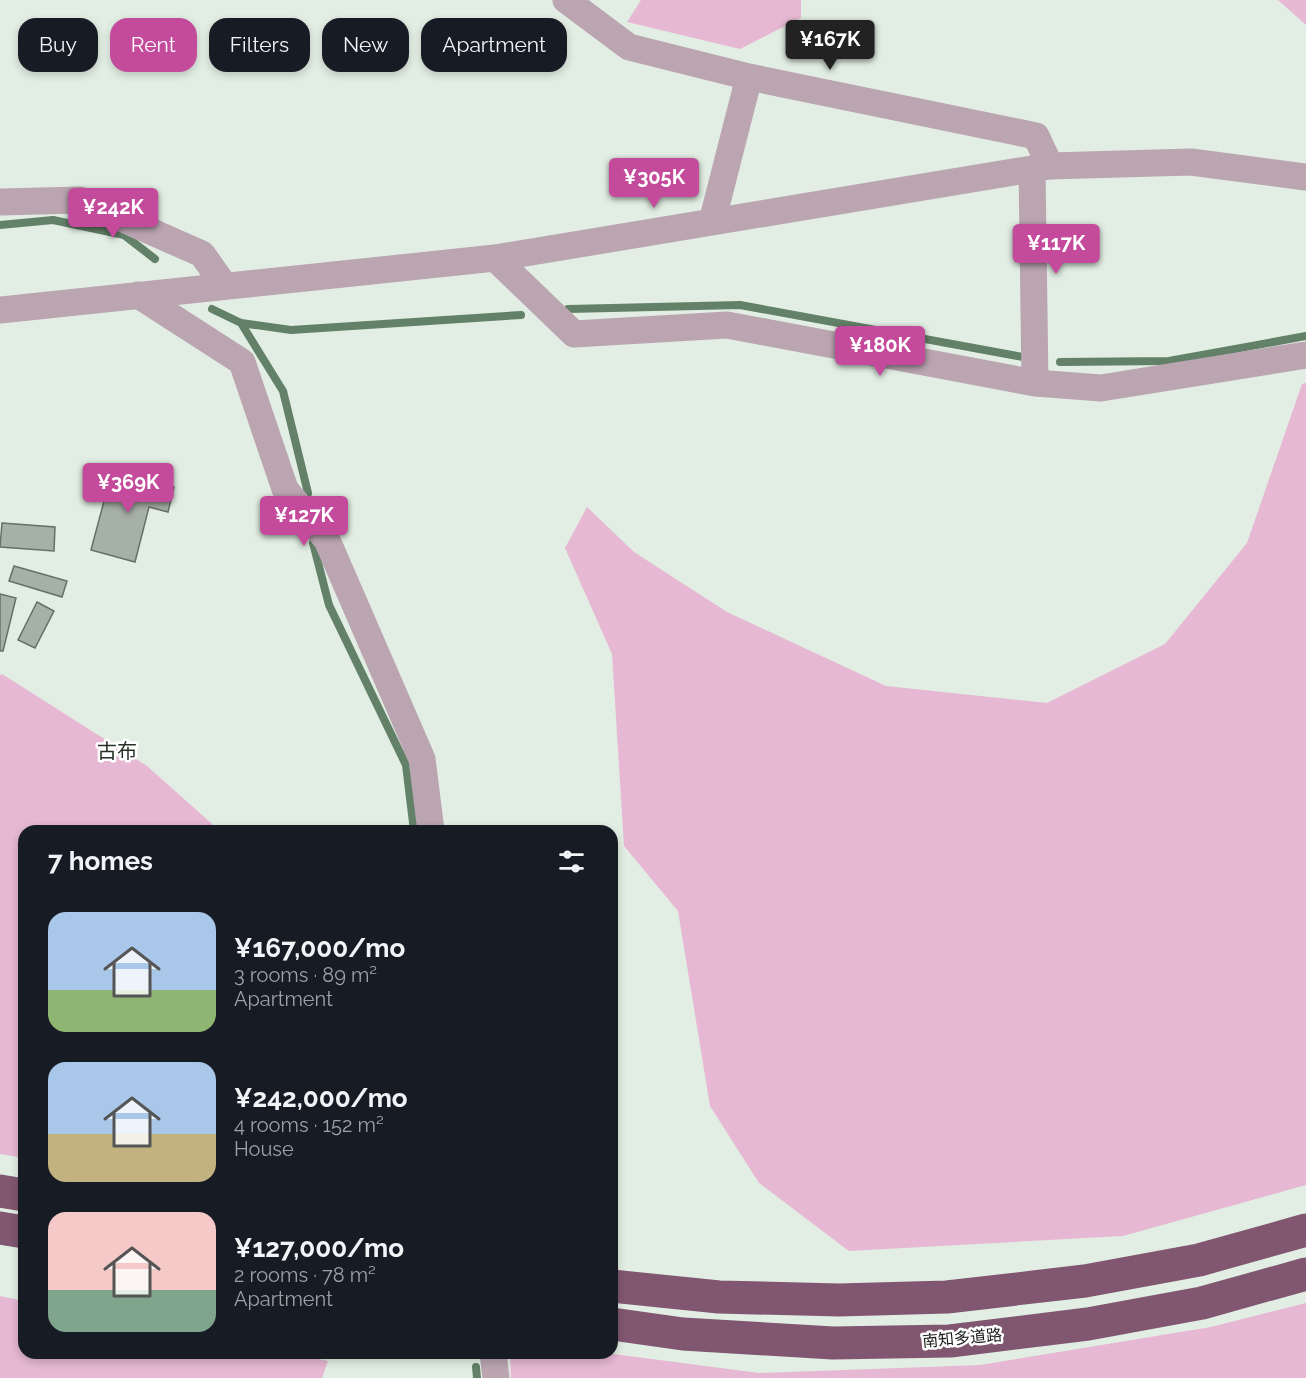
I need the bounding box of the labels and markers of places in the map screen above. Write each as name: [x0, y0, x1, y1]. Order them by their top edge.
pin: ¥167K: [788, 20, 872, 71]
pin: ¥305K: [612, 158, 696, 209]
pin: ¥242K: [71, 188, 155, 239]
pin: ¥117K: [1014, 224, 1098, 275]
pin: ¥180K: [838, 326, 922, 377]
pin: ¥369K: [86, 463, 170, 514]
pin: ¥127K: [262, 496, 346, 547]

